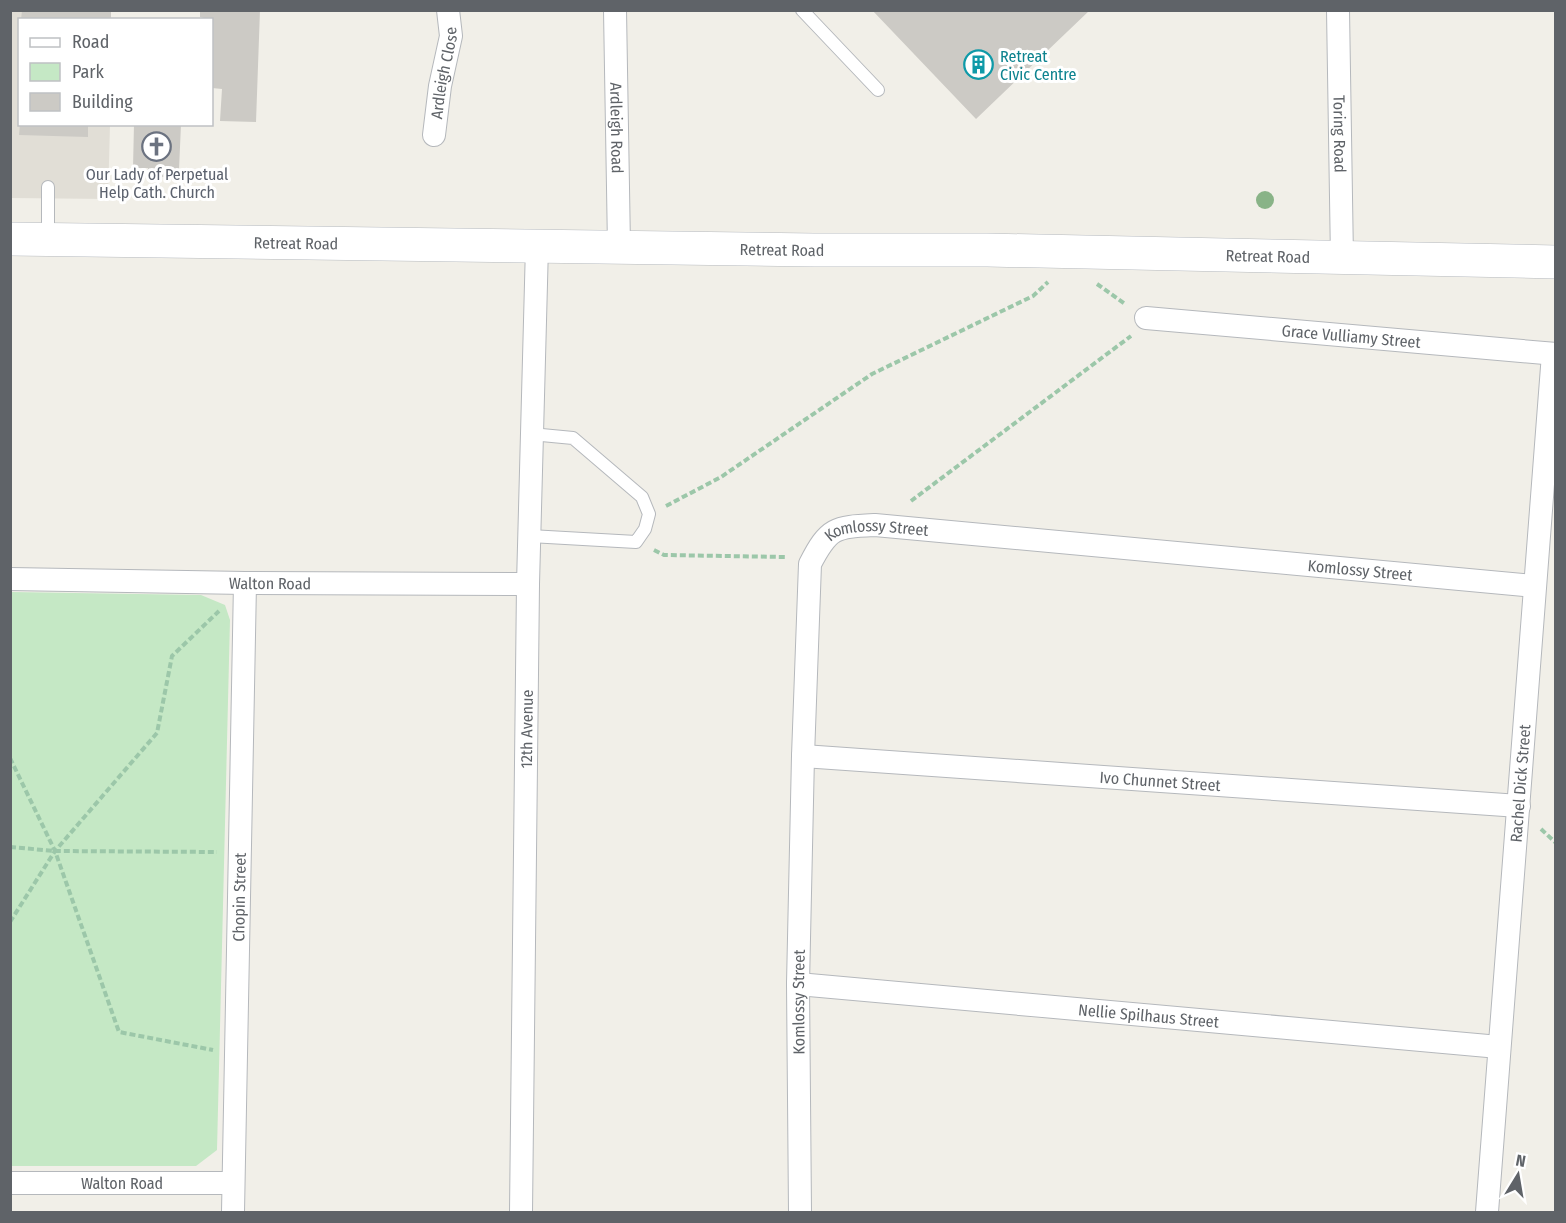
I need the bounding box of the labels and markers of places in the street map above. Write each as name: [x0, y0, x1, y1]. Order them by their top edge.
place label: Retreat Civic Centre: [1000, 47, 1076, 84]
building icon: Retreat Civic Centre: [963, 49, 995, 81]
church icon: Our Lady of Perpetual Help Cath. Church: [141, 130, 173, 162]
place label: Our Lady of Perpetual Help Cath. Church: [86, 165, 228, 202]

